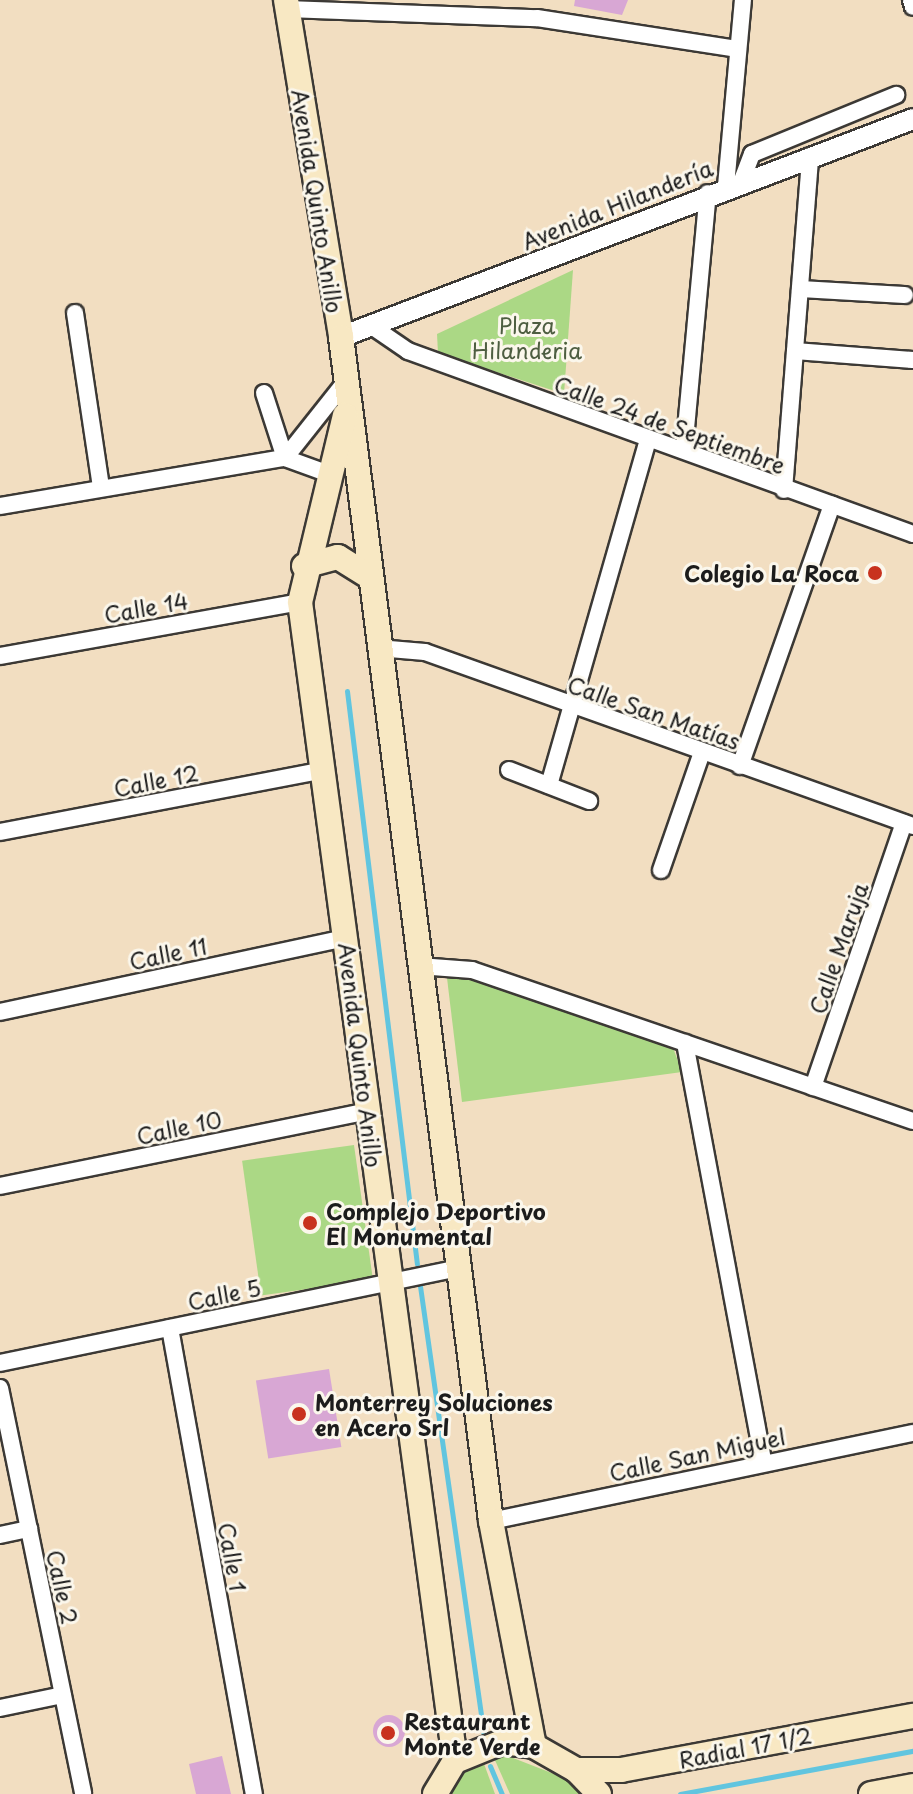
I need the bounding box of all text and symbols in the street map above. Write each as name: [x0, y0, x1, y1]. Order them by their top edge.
street label: Avenida Quinto Anillo: [287, 86, 349, 316]
street label: Avenida Hilandería: [518, 154, 716, 254]
park label: Plaza Hilanderia: [472, 311, 582, 362]
street label: Calle 24 de Septiembre: [549, 369, 791, 479]
place label: Colegio La Roca: [682, 560, 859, 586]
marker: Colegio La Roca: [866, 564, 884, 582]
street label: Calle 14: [102, 587, 190, 627]
street label: Calle San Matías: [564, 670, 744, 754]
street label: Calle 12: [111, 759, 201, 801]
street label: Calle Maruja: [803, 879, 873, 1017]
street label: Calle 11: [127, 932, 209, 974]
street label: Avenida Quinto Anillo: [334, 940, 388, 1170]
street label: Calle 10: [134, 1105, 224, 1149]
place label: Complejo Deportivo El Monumental: [326, 1197, 547, 1248]
marker: Complejo Deportivo El Monumental: [301, 1214, 319, 1232]
street label: Calle 5: [185, 1273, 263, 1315]
place label: Monterrey Soluciones en Acero Srl: [315, 1388, 554, 1440]
marker: Monterrey Soluciones en Acero Srl: [290, 1405, 308, 1423]
street label: Calle San Miguel: [607, 1423, 787, 1485]
street label: Calle 1: [214, 1520, 252, 1594]
street label: Calle 2: [42, 1547, 84, 1627]
place label: Restaurant Monte Verde: [404, 1707, 542, 1758]
street label: Radial 17 1/2: [675, 1721, 815, 1773]
marker: Restaurant Monte Verde: [379, 1724, 397, 1742]

